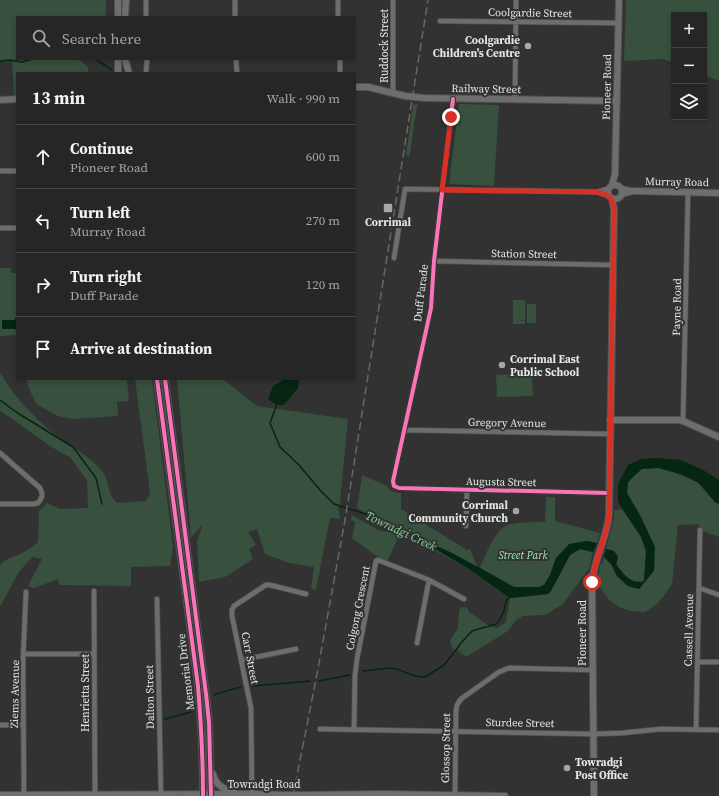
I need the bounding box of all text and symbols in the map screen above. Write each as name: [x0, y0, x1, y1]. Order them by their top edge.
street label: Coolgardie Street: [488, 5, 572, 21]
street label: Ruddock Street: [377, 9, 392, 83]
map controls: [671, 12, 707, 120]
button: +: [671, 12, 707, 48]
search box: [16, 16, 356, 60]
icon: search: [30, 27, 52, 49]
text: Search here: [62, 28, 141, 49]
place label: Coolgardie Children's Centre: [433, 33, 520, 61]
marker: Coolgardie Children's Centre: [523, 41, 533, 51]
button: −: [671, 48, 707, 84]
street label: Pioneer Road: [599, 53, 615, 120]
street label: Railway Street: [451, 81, 521, 97]
button: layers: [671, 84, 707, 120]
text: 13 min: [32, 86, 85, 110]
text: Walk · 990 m: [267, 90, 340, 107]
route end: [442, 108, 460, 126]
text: Continue: [70, 138, 133, 159]
icon: ahead: [32, 146, 54, 168]
text: 600 m: [306, 148, 340, 165]
text: Pioneer Road: [70, 159, 148, 176]
street label: Murray Road: [645, 174, 710, 190]
text: Turn left: [70, 202, 130, 223]
marker: Corrimal: [382, 202, 394, 214]
icon: left: [32, 210, 54, 232]
text: 270 m: [306, 212, 340, 229]
place label: Corrimal: [365, 215, 411, 230]
text: Murray Road: [70, 223, 146, 240]
street label: Station Street: [491, 246, 557, 262]
street label: Duff Parade: [410, 263, 432, 323]
text: Turn right: [70, 266, 142, 287]
icon: right: [32, 274, 54, 296]
text: 120 m: [306, 276, 340, 293]
street label: Payne Road: [669, 277, 685, 336]
text: Duff Parade: [70, 287, 139, 304]
icon: arrive: [32, 338, 54, 360]
text: Arrive at destination: [70, 338, 212, 359]
place label: Corrimal East Public School: [510, 352, 581, 380]
marker: Corrimal East Public School: [497, 360, 507, 370]
street label: Gregory Avenue: [468, 415, 547, 431]
street label: Augusta Street: [466, 474, 537, 490]
place label: Corrimal Community Church: [409, 498, 508, 526]
marker: Corrimal Community Church: [511, 506, 521, 516]
water label: Towradgi Creek: [363, 507, 440, 555]
park label: Street Park: [498, 548, 548, 563]
street label: Colgong Crescent: [342, 564, 374, 651]
route start: [583, 573, 601, 591]
street label: Cassell Avenue: [681, 593, 697, 667]
street label: Pioneer Road: [575, 599, 590, 666]
street label: Carr Street: [238, 631, 262, 686]
street label: Memorial Drive: [174, 632, 198, 711]
street label: Henrietta Street: [78, 654, 93, 732]
street label: Ziems Avenue: [7, 659, 23, 728]
street label: Dalton Street: [142, 664, 158, 729]
street label: Glossop Street: [438, 713, 454, 783]
street label: Sturdee Street: [486, 715, 555, 731]
place label: Towradgi Post Office: [575, 755, 629, 783]
marker: Towradgi Post Office: [562, 763, 572, 773]
street label: Towradgi Road: [227, 777, 301, 792]

